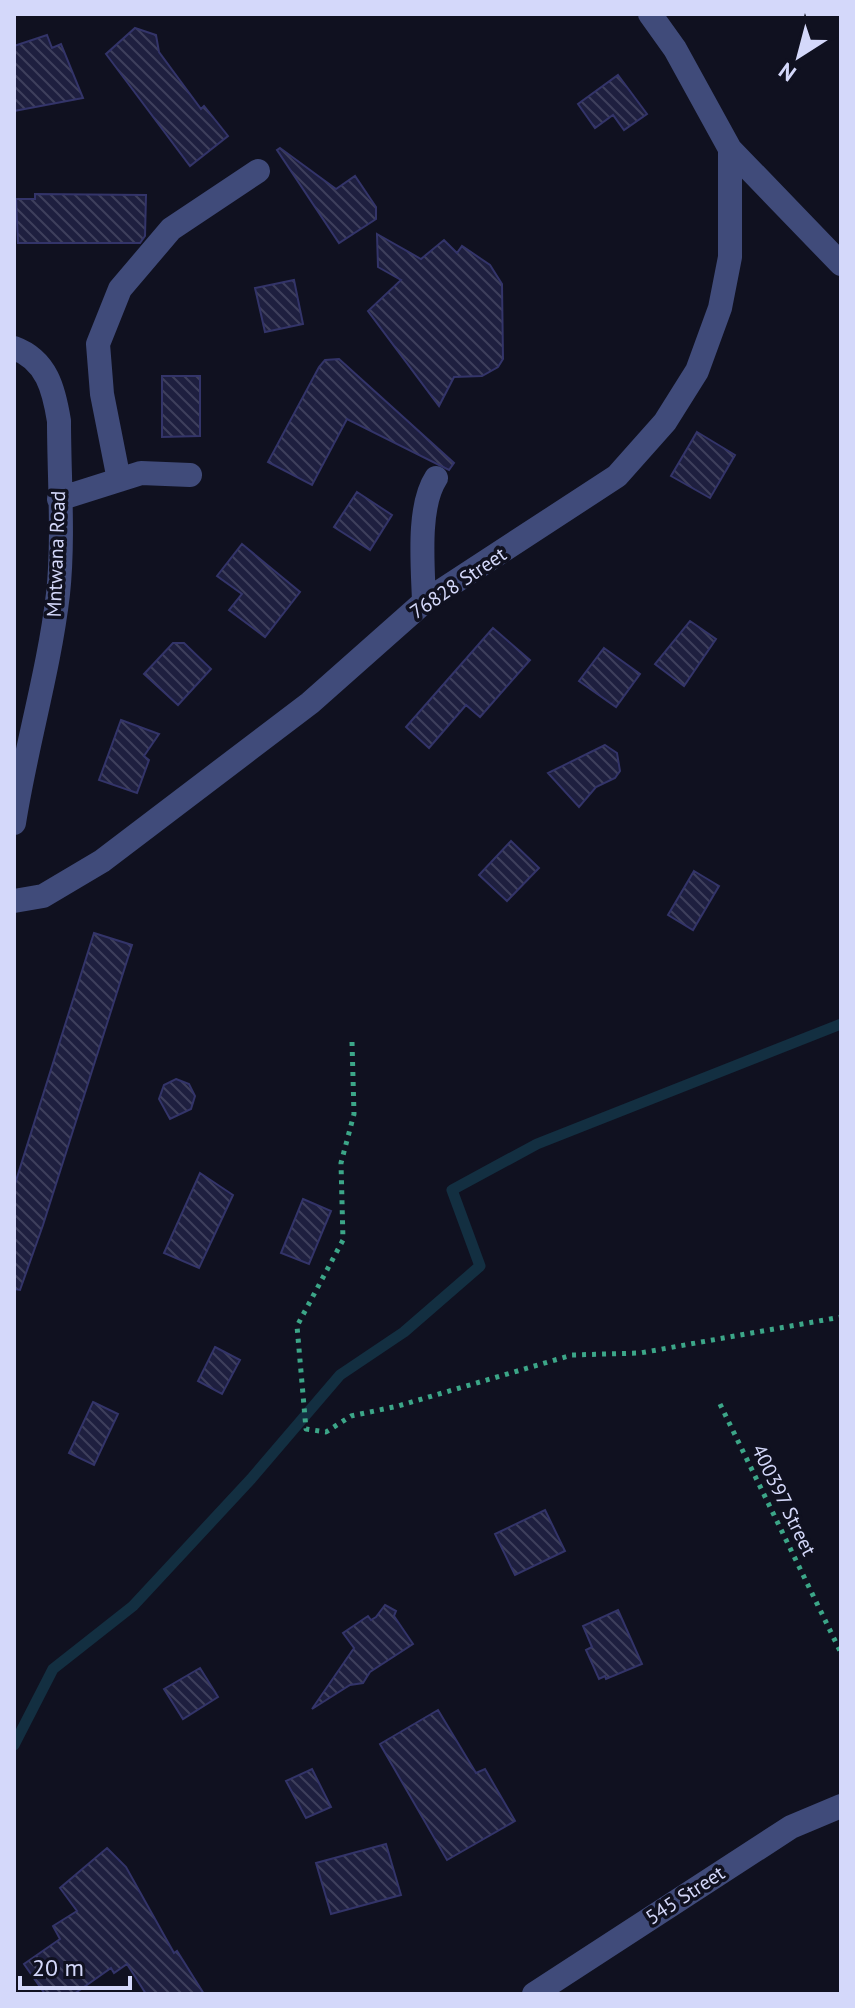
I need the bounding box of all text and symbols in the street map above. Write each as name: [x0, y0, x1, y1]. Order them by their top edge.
north arrow: [759, 16, 839, 96]
text: N: [773, 57, 801, 88]
street label: Mntwana Road: [41, 490, 71, 618]
street label: 76828 Street: [405, 541, 511, 625]
street label: 400397 Street: [746, 1440, 822, 1560]
street label: 545 Street: [641, 1860, 730, 1930]
scale bar: [20, 1940, 130, 1990]
text: 20 m: [32, 1952, 84, 1983]

